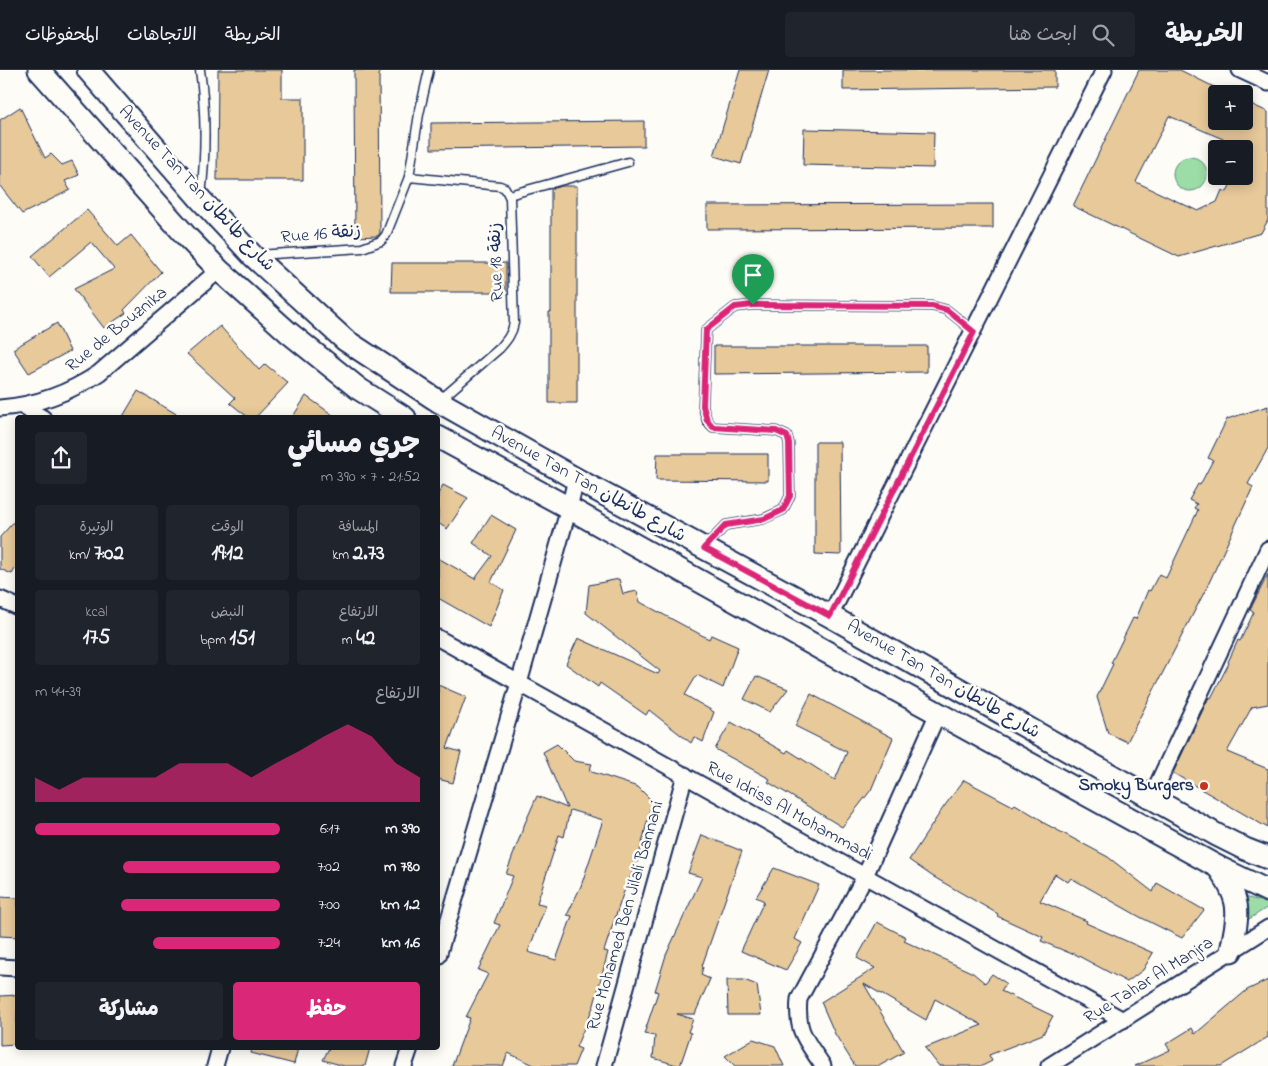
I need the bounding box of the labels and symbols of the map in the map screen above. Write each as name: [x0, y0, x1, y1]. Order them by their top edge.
street label: Avenue Tan Tan شارع طانطان: [112, 100, 280, 278]
street label: Rue 16 زنقة: [280, 219, 362, 251]
street label: Rue 18 زنقة: [483, 222, 511, 302]
pin: [732, 254, 774, 305]
street label: Rue de Bouznika: [60, 281, 174, 379]
street label: Avenue Tan Tan شارع طانطان: [486, 420, 690, 550]
street label: Avenue Tan Tan شارع طانطان: [841, 614, 1045, 746]
street label: Rue Idriss Al Mohammadi: [701, 755, 877, 869]
place label: Smoky Burgers: [1078, 773, 1194, 800]
marker: Smoky Burgers: [1198, 780, 1210, 792]
street label: Rue Mohamed Ben Jilali Bannani: [581, 798, 671, 1034]
street label: Rue Tahar Al Manjra: [1079, 931, 1219, 1031]

